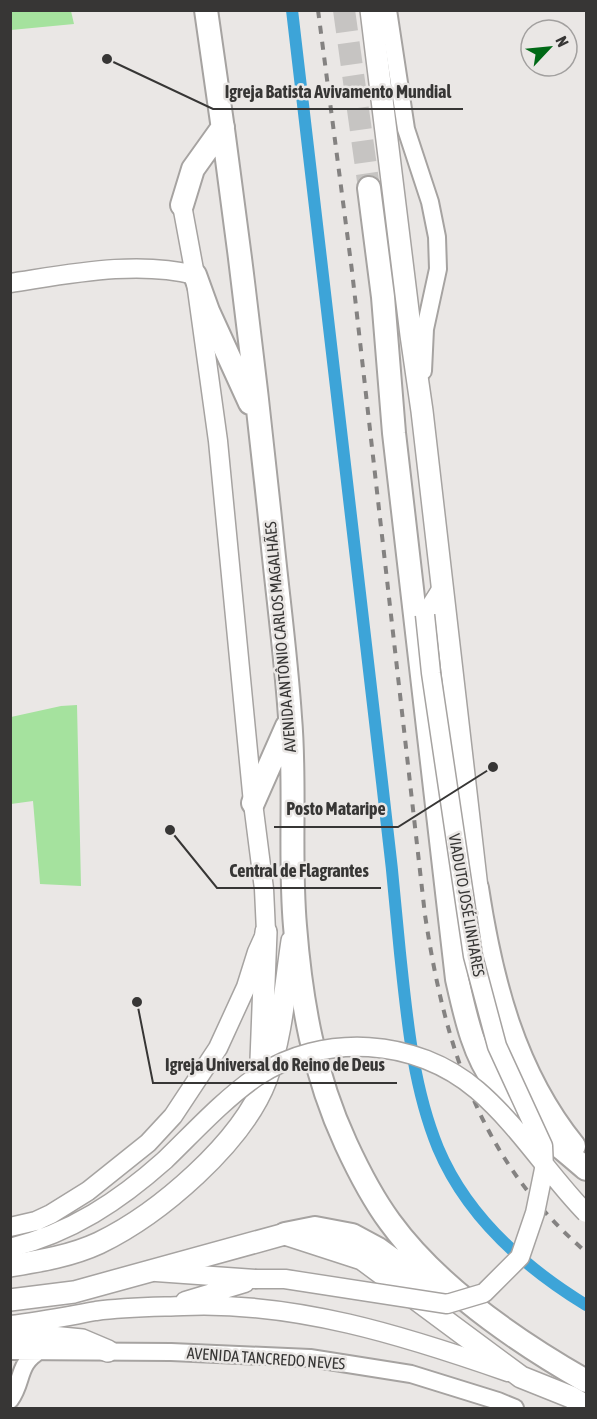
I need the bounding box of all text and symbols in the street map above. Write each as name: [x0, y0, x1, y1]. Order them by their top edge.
north arrow: [519, 18, 579, 78]
text: N: [552, 33, 573, 50]
callout: Igreja Batista Avivamento Mundial: [213, 73, 463, 109]
text: Igreja Batista Avivamento Mundial: [225, 81, 451, 102]
street label: AVENIDA ANTÔNIO CARLOS MAGALHÃES: [261, 520, 299, 753]
callout: Posto Mataripe: [274, 791, 398, 827]
text: Posto Mataripe: [286, 798, 386, 819]
street label: VIADUTO JOSÉ LINHARES: [446, 832, 488, 978]
callout: Central de Flagrantes: [217, 852, 381, 888]
text: Central de Flagrantes: [229, 860, 369, 881]
callout: Igreja Universal do Reino de Deus: [153, 1047, 397, 1083]
text: Igreja Universal do Reino de Deus: [165, 1054, 386, 1075]
street label: AVENIDA TANCREDO NEVES: [186, 1343, 346, 1373]

